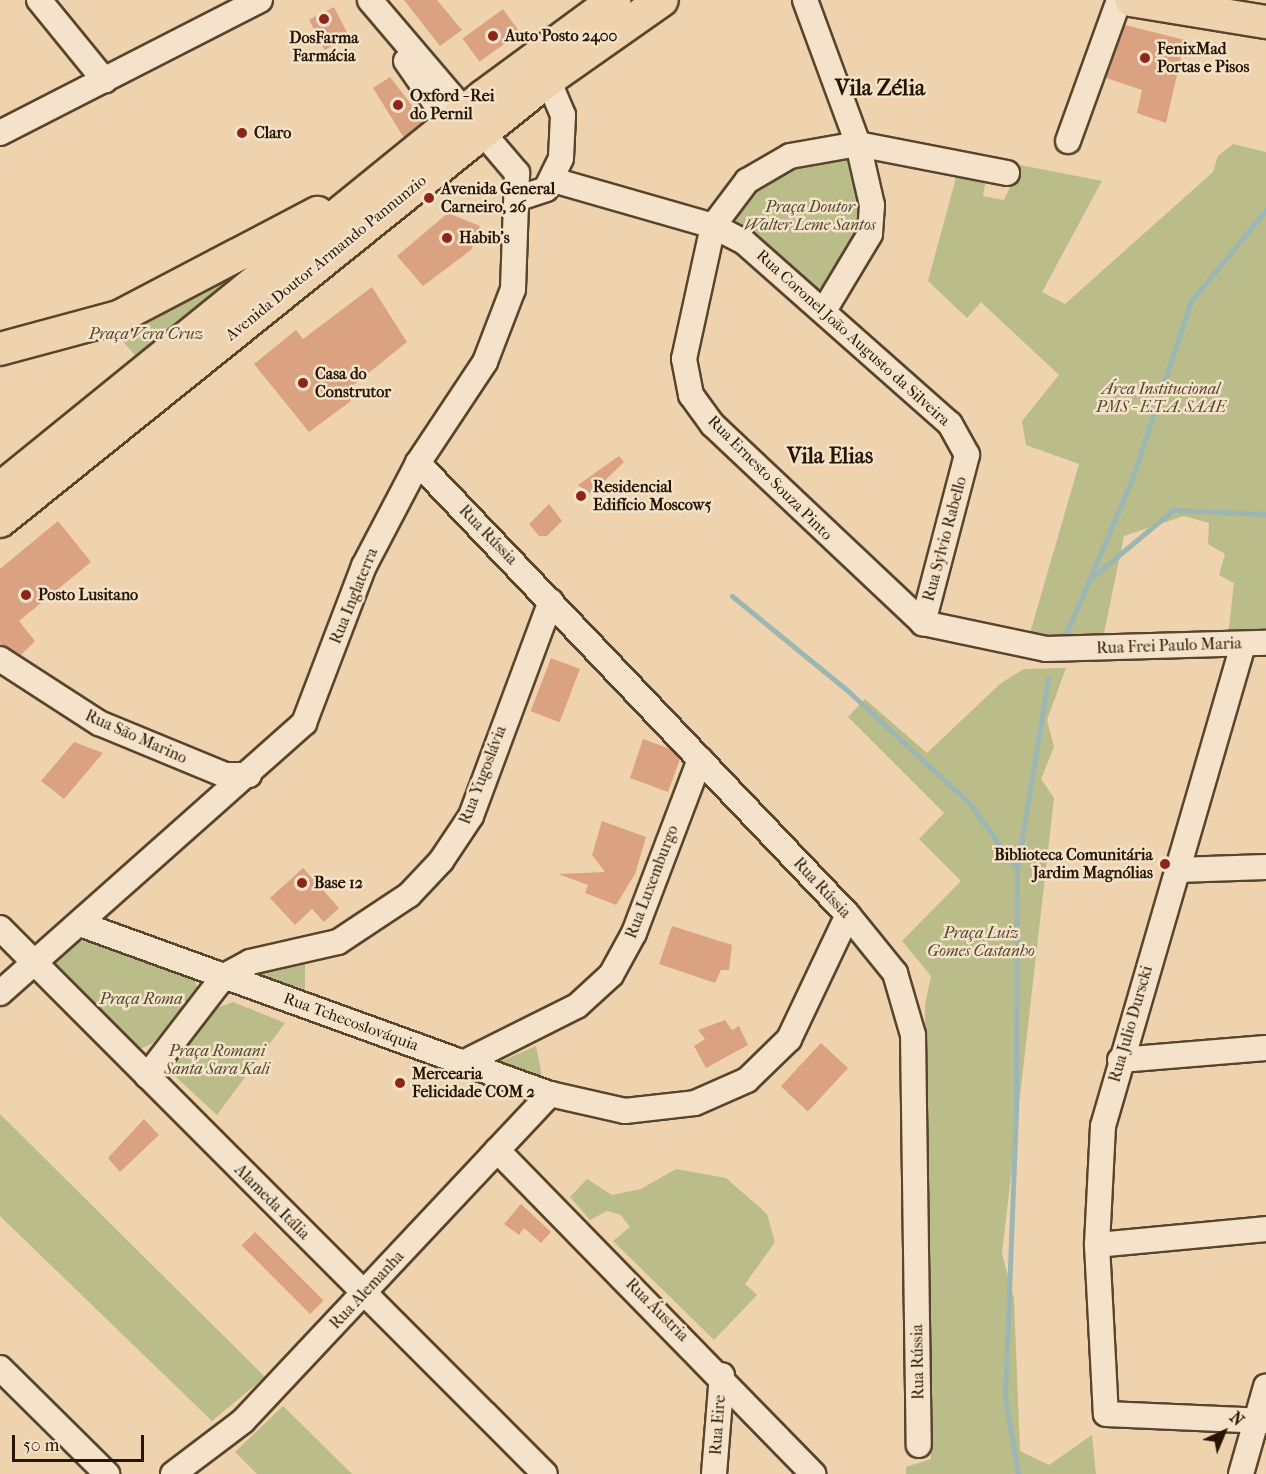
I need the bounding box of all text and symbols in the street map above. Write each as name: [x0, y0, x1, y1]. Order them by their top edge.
marker: DosFarma Farmácia: [317, 12, 331, 26]
place label: Auto Posto 2400: [505, 26, 617, 46]
place label: DosFarma Farmácia: [289, 28, 359, 66]
marker: Auto Posto 2400: [486, 29, 500, 43]
place label: FenixMad Portas e Pisos: [1157, 39, 1249, 77]
marker: FenixMad Portas e Pisos: [1138, 51, 1152, 65]
district label: Vila Zélia: [835, 76, 925, 102]
place label: Oxford - Rei do Pernil: [410, 86, 494, 124]
marker: Oxford - Rei do Pernil: [391, 98, 405, 112]
place label: Claro: [254, 123, 291, 143]
marker: Claro: [235, 126, 249, 140]
street label: Avenida Doutor Armando Pannunzio: [222, 171, 430, 345]
place label: Avenida General Carneiro, 26: [441, 179, 555, 217]
marker: Avenida General Carneiro, 26: [422, 191, 436, 205]
park label: Praça Doutor Walter Leme Santos: [744, 197, 876, 235]
place label: Habib's: [459, 228, 510, 248]
marker: Habib's: [440, 231, 454, 245]
street label: Rua Coronel João Augusto da Silveira: [752, 246, 954, 430]
park label: Praça Vera Cruz: [89, 324, 203, 344]
place label: Casa do Construtor: [315, 364, 391, 402]
marker: Casa do Construtor: [296, 376, 310, 390]
park label: Área Institucional PMS - E.T.A. SAAE: [1096, 379, 1226, 417]
street label: Rua Ernesto Souza Pinto: [704, 412, 836, 544]
district label: Vila Elias: [787, 444, 873, 470]
street label: Rua Sylvio Rabello: [919, 475, 971, 603]
place label: Residencial Edifício Moscow5: [593, 477, 711, 515]
marker: Residencial Edifício Moscow5: [574, 489, 588, 503]
street label: Rua Rússia: [455, 501, 521, 569]
street label: Rua Inglaterra: [326, 545, 382, 647]
place label: Posto Lusitano: [38, 585, 138, 605]
marker: Posto Lusitano: [19, 588, 33, 602]
street label: Rua Frei Paulo Maria: [1096, 634, 1242, 658]
street label: Rua São Marino: [82, 706, 190, 768]
street label: Rua Yugoslávia: [455, 723, 511, 827]
street label: Rua Luxemburgo: [622, 823, 682, 941]
place label: Biblioteca Comunitária Jardim Magnólias: [994, 845, 1153, 883]
street label: Rua Rússia: [789, 854, 855, 922]
marker: Biblioteca Comunitária Jardim Magnólias: [1158, 857, 1172, 871]
place label: Base 12: [314, 873, 363, 893]
marker: Base 12: [295, 876, 309, 890]
park label: Praça Luiz Gomes Castanho: [927, 923, 1035, 961]
street label: Rua Julio Durscki: [1105, 963, 1157, 1085]
park label: Praça Roma: [99, 989, 183, 1009]
street label: Rua Tchecoslováquia: [281, 989, 421, 1055]
park label: Praça Romani Santa Sara Kali: [164, 1041, 270, 1079]
place label: Mercearia Felicidade COM 2: [412, 1064, 535, 1102]
marker: Mercearia Felicidade COM 2: [393, 1076, 407, 1090]
street label: Alameda Itália: [230, 1160, 314, 1244]
street label: Rua Alemanha: [326, 1247, 408, 1333]
street label: Rua Áustria: [622, 1275, 692, 1345]
street label: Rua Rússia: [908, 1324, 928, 1400]
street label: Rua Eire: [706, 1394, 730, 1456]
north arrow: [1194, 1402, 1254, 1462]
text: N: [1226, 1408, 1248, 1430]
scale bar: [15, 1423, 147, 1461]
text: 50 m: [23, 1435, 59, 1456]

